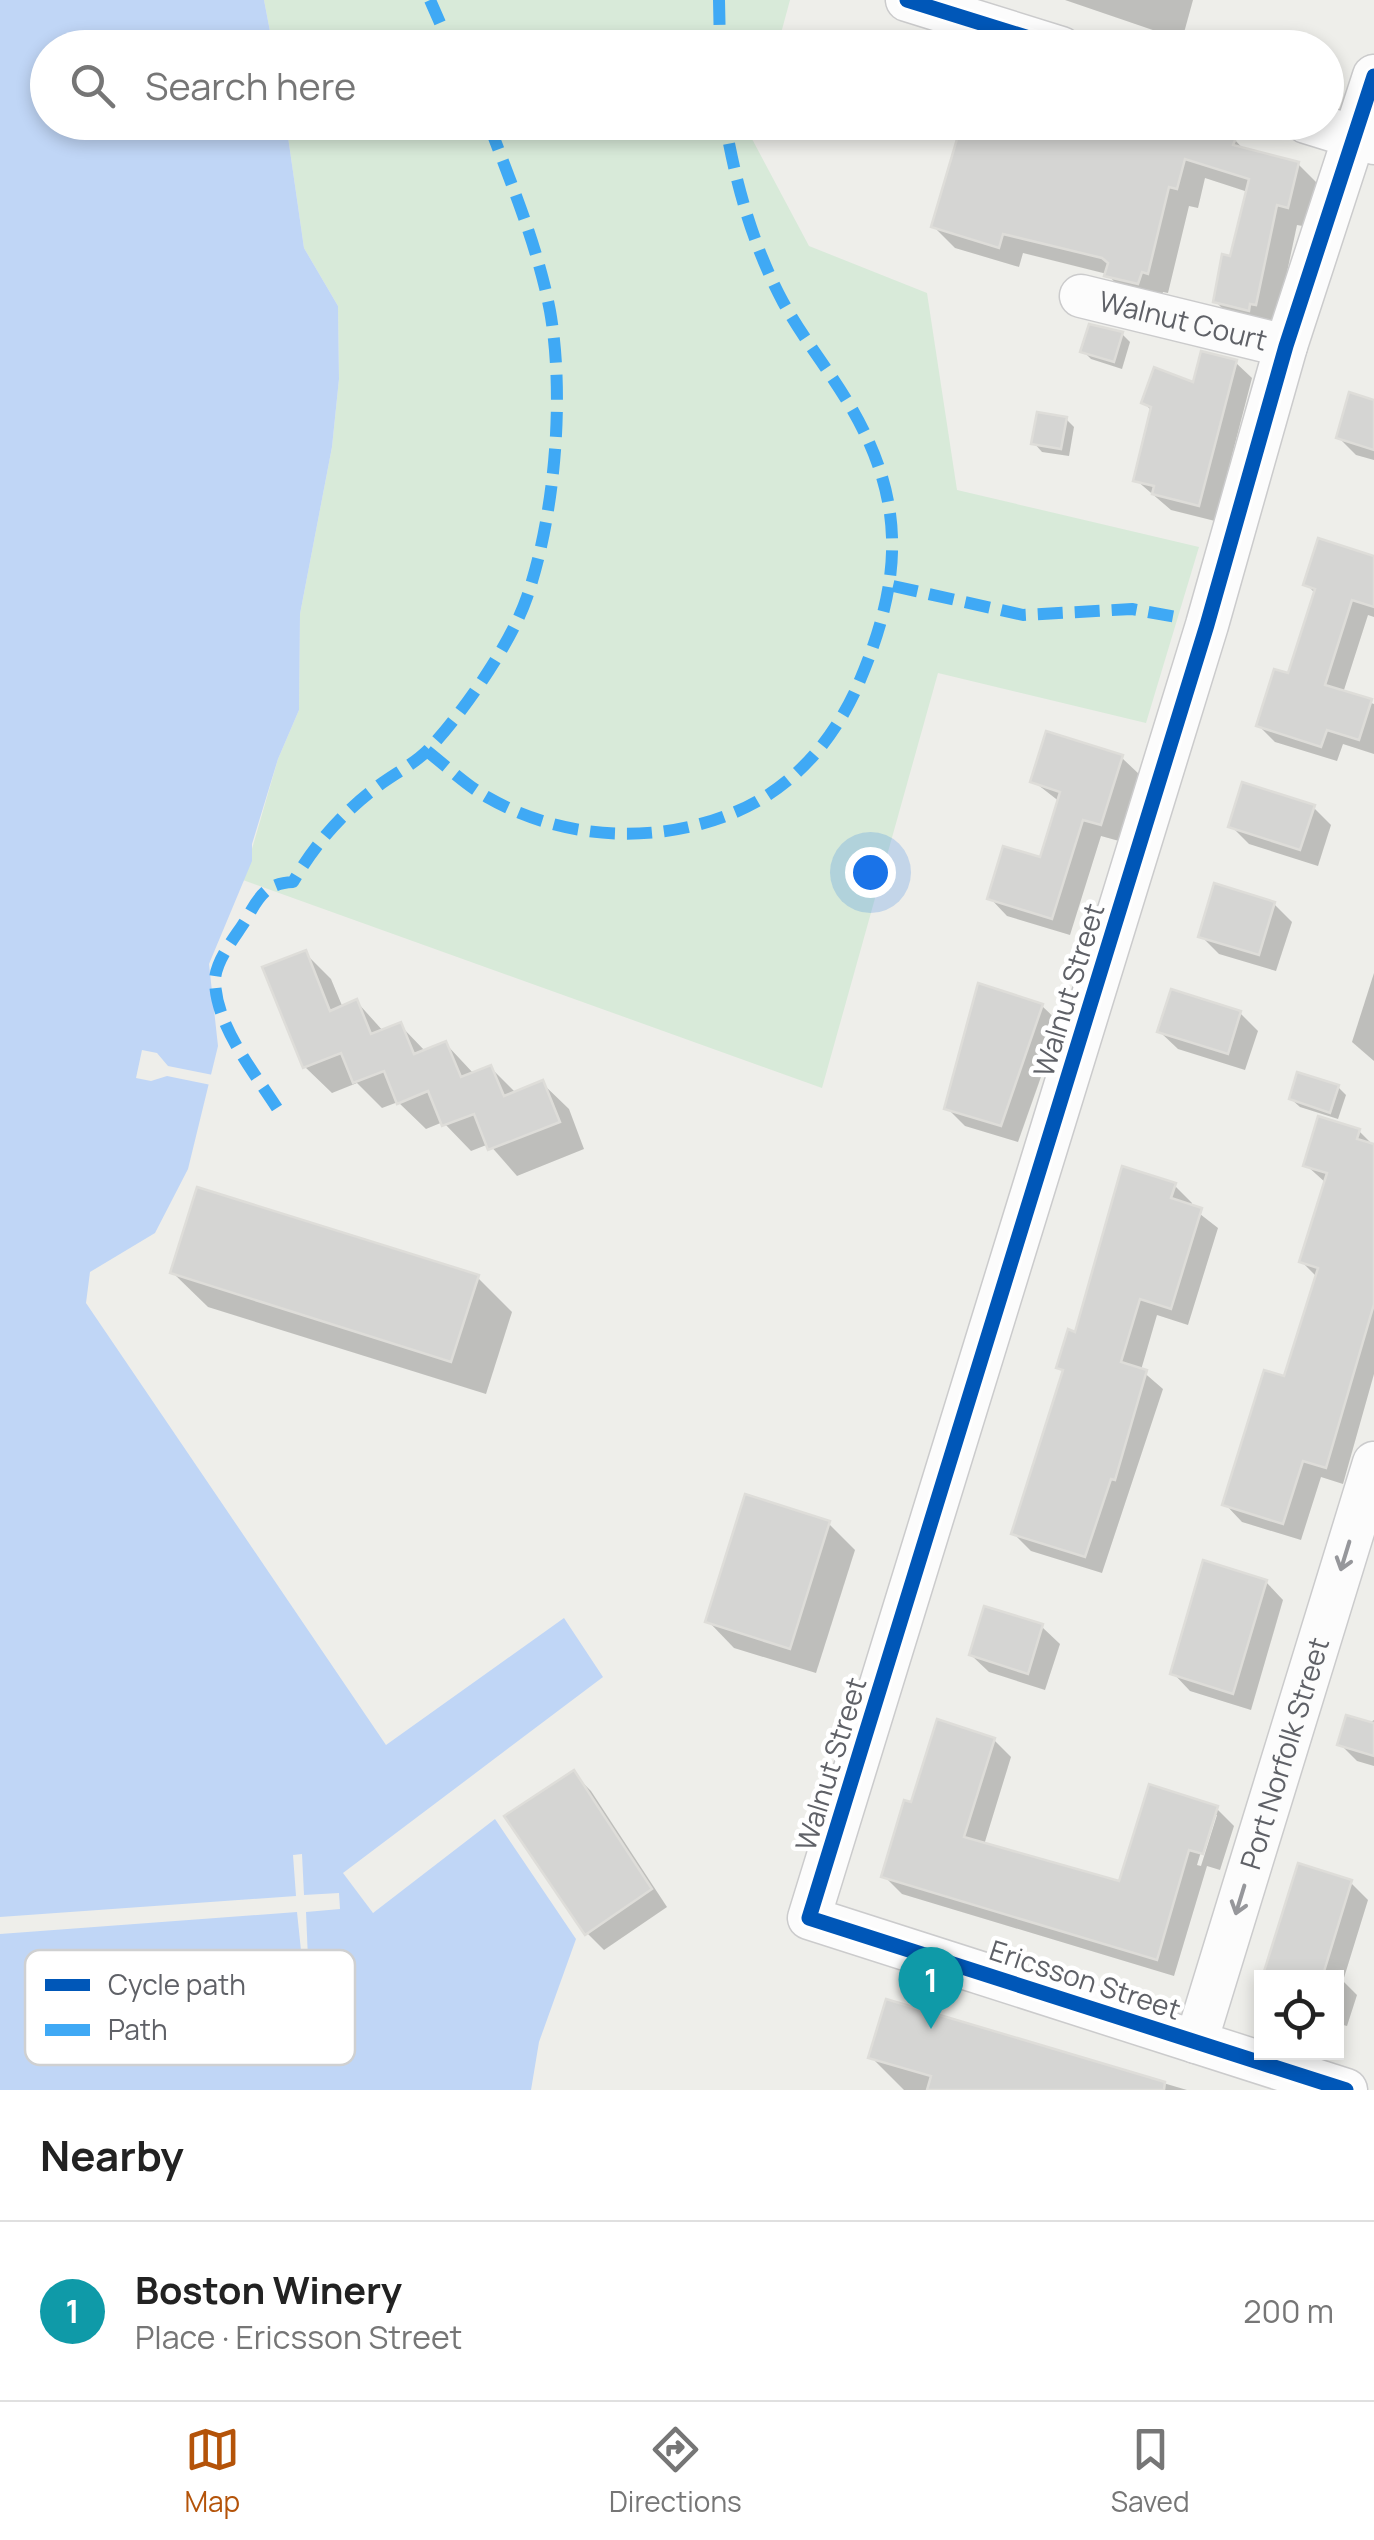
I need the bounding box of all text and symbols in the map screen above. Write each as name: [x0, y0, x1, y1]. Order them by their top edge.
search box: [30, 30, 1344, 140]
icon: search: [65, 58, 120, 113]
text: Search here: [145, 59, 356, 111]
street label: Walnut Court: [1095, 281, 1271, 359]
your location: [845, 847, 896, 898]
street label: Walnut Street: [1024, 898, 1112, 1081]
one-way arrow: [1335, 1540, 1353, 1571]
street label: Port Norfolk Street: [1230, 1633, 1337, 1874]
street label: Walnut Street: [786, 1672, 874, 1855]
one-way arrow: [1229, 1884, 1247, 1916]
street label: Ericsson Street: [985, 1930, 1186, 2028]
pin: 1: [898, 1946, 964, 2029]
legend: [25, 1950, 355, 2065]
text: Cycle path: [108, 1965, 246, 2003]
map controls: [1254, 1970, 1344, 2060]
button: locate: [1254, 1970, 1344, 2060]
text: Path: [108, 2010, 168, 2048]
text: Nearby: [40, 2126, 184, 2184]
text: Boston Winery: [135, 2263, 402, 2315]
text: 1: [65, 2289, 80, 2333]
text: 200 m: [1243, 2289, 1334, 2333]
text: Place · Ericsson Street: [135, 2315, 462, 2359]
tab: Map: [184, 2422, 240, 2520]
tab: Directions: [609, 2422, 742, 2520]
tab: Saved: [1111, 2422, 1190, 2520]

